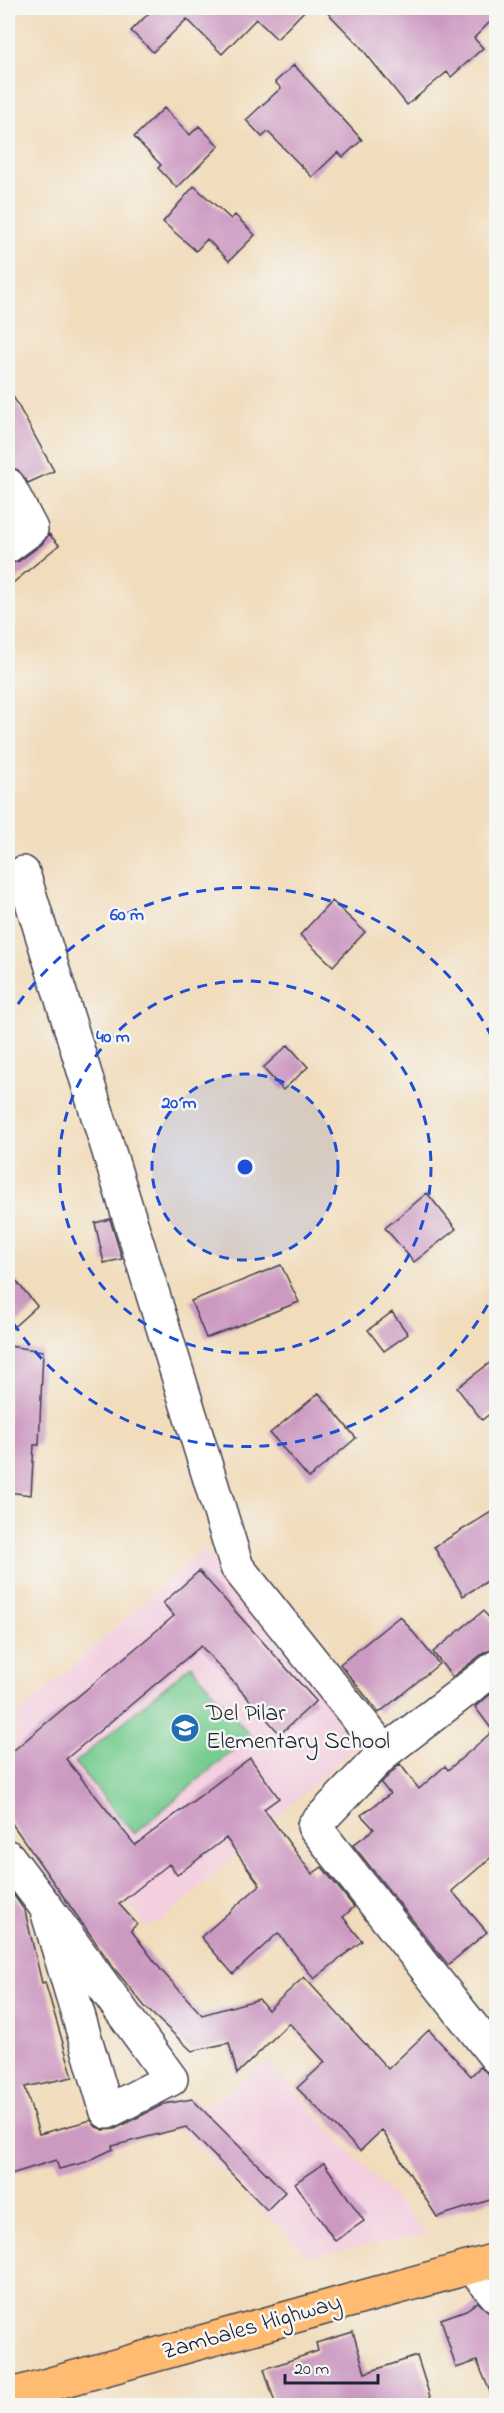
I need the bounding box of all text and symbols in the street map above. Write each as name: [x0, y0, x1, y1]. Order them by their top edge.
text: 60 m: [110, 903, 144, 929]
text: 40 m: [96, 1025, 130, 1051]
text: 20 m: [160, 1091, 197, 1117]
centre of rings: [235, 1157, 255, 1177]
place label: Del Pilar Elementary School: [205, 1697, 390, 1761]
school or university icon: Del Pilar Elementary School: [169, 1712, 201, 1744]
street label: Zambales Highway: [158, 2286, 346, 2371]
scale bar: [285, 2347, 378, 2385]
text: 20 m: [294, 2357, 329, 2383]

